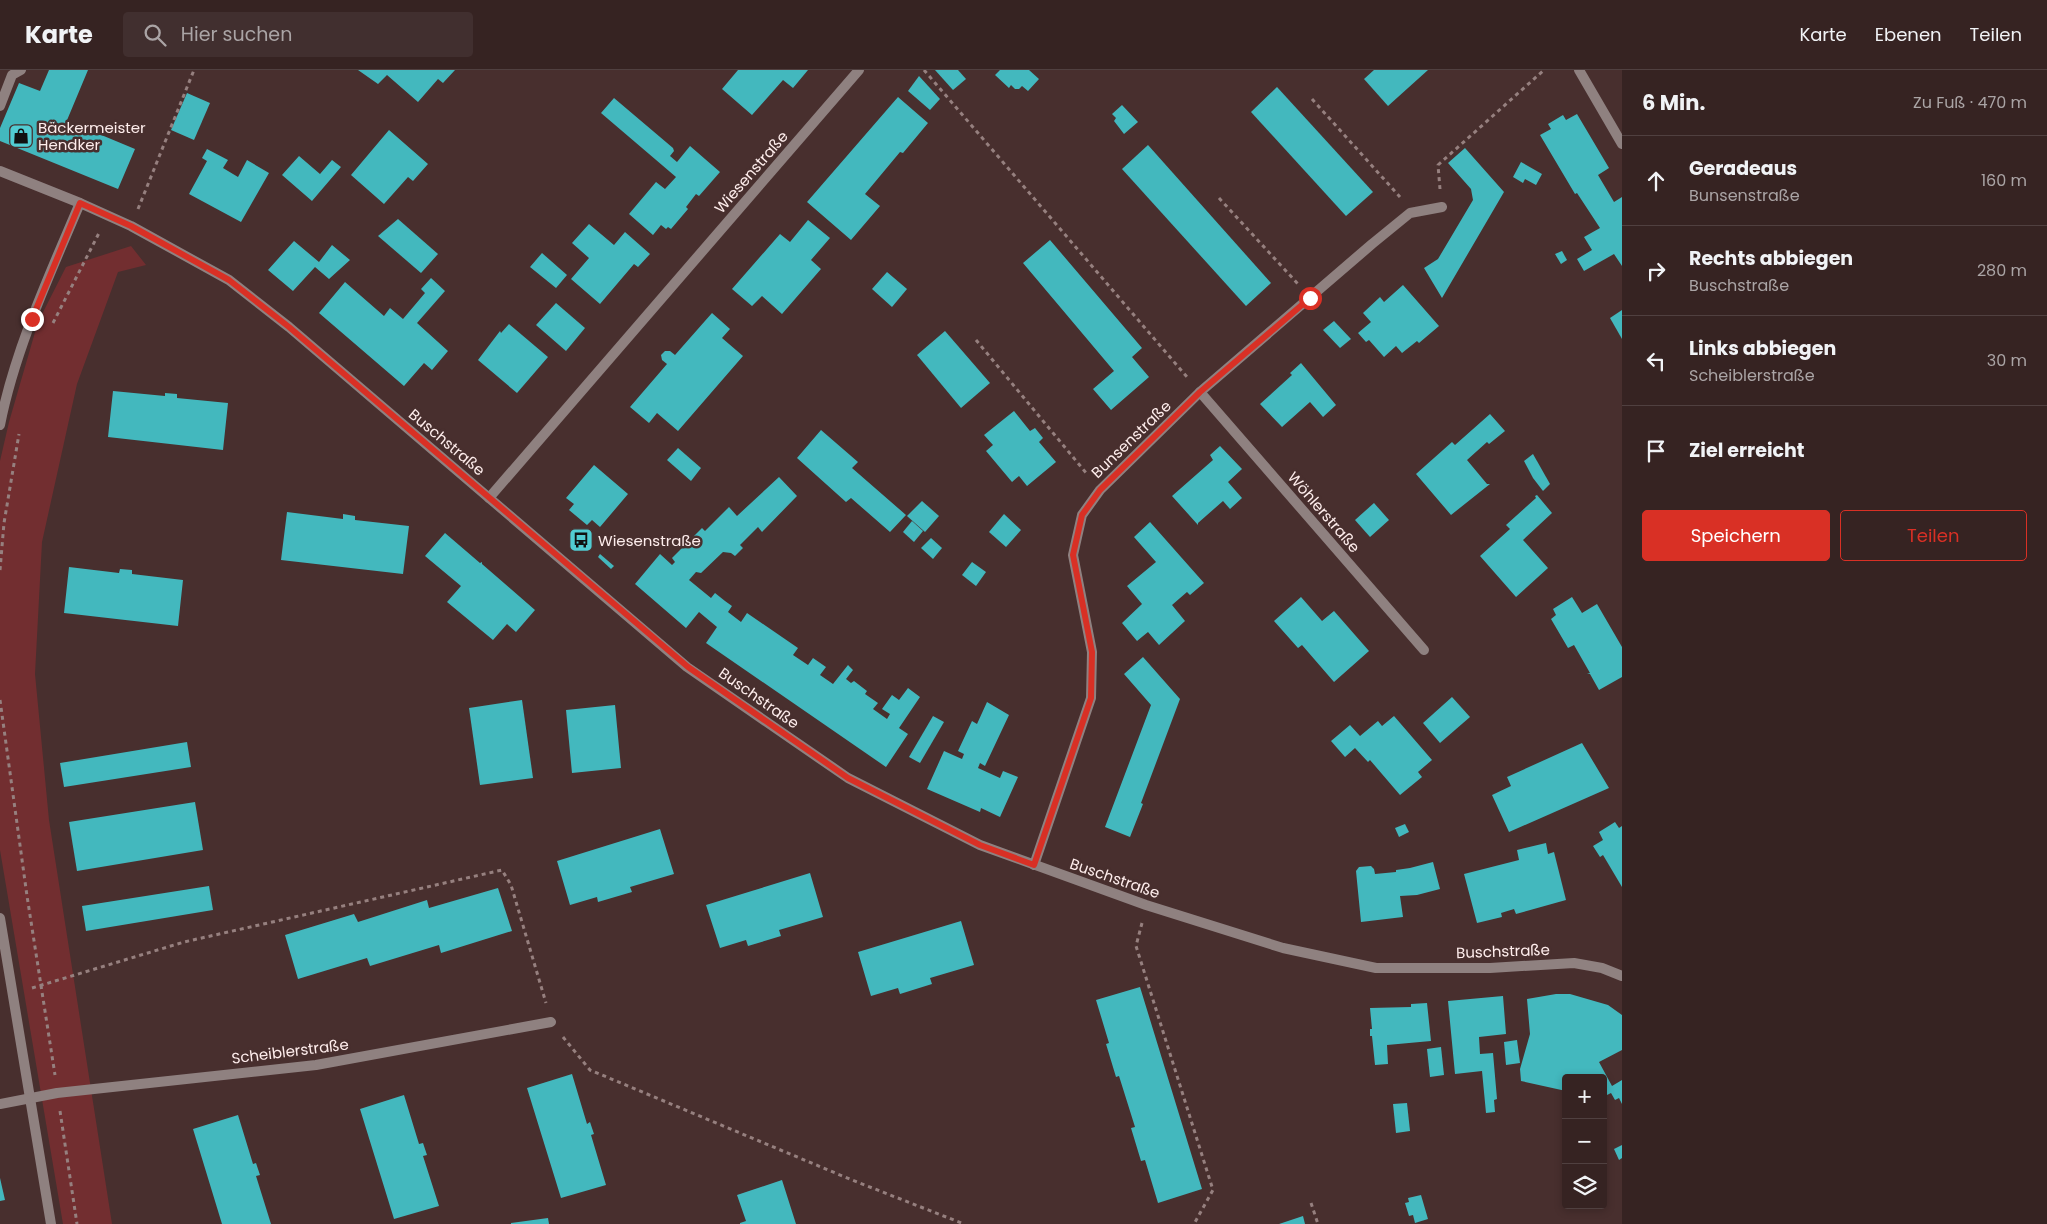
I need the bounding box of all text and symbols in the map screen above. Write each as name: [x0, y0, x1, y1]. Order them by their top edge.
search box: [123, 12, 473, 57]
text: Karte: [25, 18, 93, 51]
icon: search: [141, 21, 169, 49]
text: Hier suchen: [181, 21, 292, 48]
text: Karte: [1799, 22, 1847, 47]
text: Ebenen: [1875, 22, 1942, 47]
text: Teilen: [1970, 22, 2022, 47]
text: 6 Min.: [1642, 88, 1705, 117]
text: Zu Fuß · 470 m: [1913, 91, 2027, 114]
place label: Bäckermeister Hendker: [38, 117, 146, 155]
shop icon: Bäckermeister Hendker: [8, 123, 34, 149]
street label: Wiesenstraße: [709, 126, 793, 218]
text: Geradeaus: [1689, 155, 1797, 182]
icon: ahead: [1642, 167, 1670, 195]
text: 160 m: [1981, 169, 2027, 192]
text: Bunsenstraße: [1689, 184, 1800, 207]
text: Rechts abbiegen: [1689, 245, 1853, 272]
icon: right: [1642, 257, 1670, 285]
text: 280 m: [1977, 259, 2027, 282]
text: Buschstraße: [1689, 274, 1789, 297]
route start: [1299, 287, 1322, 310]
route end: [21, 308, 44, 331]
text: Links abbiegen: [1689, 335, 1836, 362]
icon: left: [1642, 347, 1670, 375]
text: 30 m: [1987, 349, 2027, 372]
text: Scheiblerstraße: [1689, 364, 1815, 387]
street label: Bunsenstraße: [1086, 395, 1176, 483]
street label: Buschstraße: [404, 404, 490, 480]
icon: arrive: [1642, 437, 1670, 465]
text: Ziel erreicht: [1689, 437, 1805, 464]
street label: Wöhlerstraße: [1283, 467, 1365, 557]
button: Speichern: [1642, 510, 1830, 561]
button: Teilen: [1840, 510, 2027, 561]
bus stop icon: Wiesenstraße: [568, 527, 594, 553]
place label: Wiesenstraße: [598, 530, 701, 551]
street label: Buschstraße: [715, 662, 803, 734]
street label: Buschstraße: [1067, 853, 1163, 903]
street label: Buschstraße: [1456, 939, 1550, 963]
street label: Scheiblerstraße: [230, 1033, 350, 1069]
map controls: [1562, 1074, 1607, 1209]
button: +: [1562, 1074, 1607, 1119]
button: −: [1562, 1119, 1607, 1164]
button: layers: [1562, 1164, 1607, 1209]

